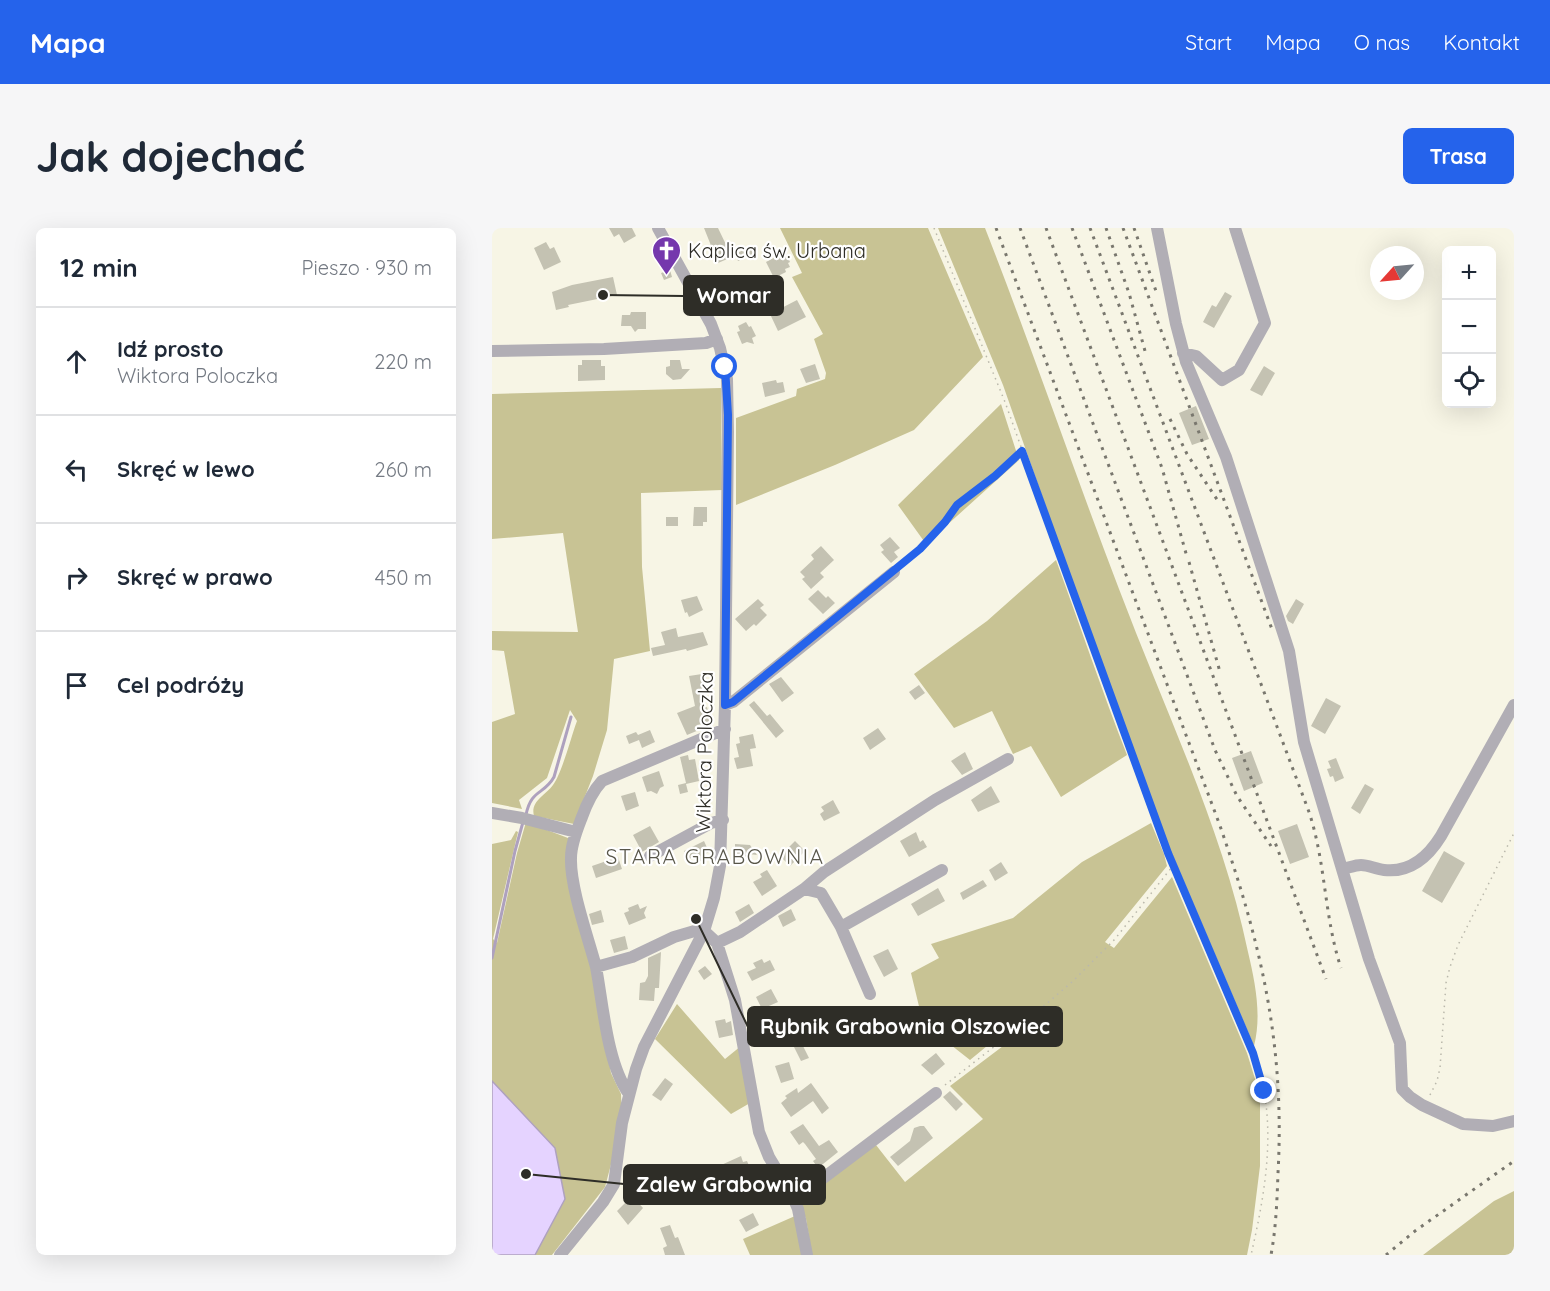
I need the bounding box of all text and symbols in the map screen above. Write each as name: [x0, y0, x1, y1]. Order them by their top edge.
text: Mapa: [30, 25, 106, 60]
text: Start: [1185, 29, 1232, 55]
text: Mapa: [1265, 29, 1321, 55]
text: O nas: [1354, 29, 1410, 55]
text: Kontakt: [1443, 29, 1520, 55]
button: Trasa: [1403, 128, 1514, 184]
text: Jak dojechać: [36, 130, 305, 183]
church icon: Kaplica św. Urbana: [651, 234, 683, 276]
place label: Kaplica św. Urbana: [688, 238, 866, 263]
north arrow: [1370, 246, 1424, 300]
map controls: [1442, 246, 1496, 408]
button: +: [1442, 246, 1496, 300]
text: 12 min: [60, 251, 138, 284]
text: Pieszo · 930 m: [302, 255, 432, 280]
callout: Womar: [684, 276, 783, 315]
text: Womar: [697, 282, 771, 308]
button: −: [1442, 300, 1496, 354]
text: Idź prosto: [117, 335, 224, 363]
icon: ahead: [60, 345, 93, 378]
text: 220 m: [374, 349, 432, 374]
route start: [711, 353, 737, 379]
button: locate: [1442, 354, 1496, 408]
text: Wiktora Poloczka: [117, 363, 278, 388]
icon: left: [60, 453, 93, 486]
text: Skręć w lewo: [117, 455, 255, 483]
text: 260 m: [375, 457, 432, 482]
icon: right: [60, 561, 93, 594]
text: Skręć w prawo: [117, 563, 273, 591]
text: 450 m: [375, 565, 432, 590]
icon: arrive: [60, 669, 93, 702]
text: Cel podróży: [117, 671, 244, 699]
street label: Wiktora Poloczka: [690, 671, 718, 833]
district label: STARA GRABOWNIA: [605, 843, 825, 869]
callout: Rybnik Grabownia Olszowiec: [748, 1007, 1062, 1046]
text: Rybnik Grabownia Olszowiec: [760, 1013, 1050, 1039]
route end: [1250, 1077, 1276, 1103]
callout: Zalew Grabownia: [624, 1165, 825, 1204]
text: Zalew Grabownia: [636, 1171, 812, 1197]

